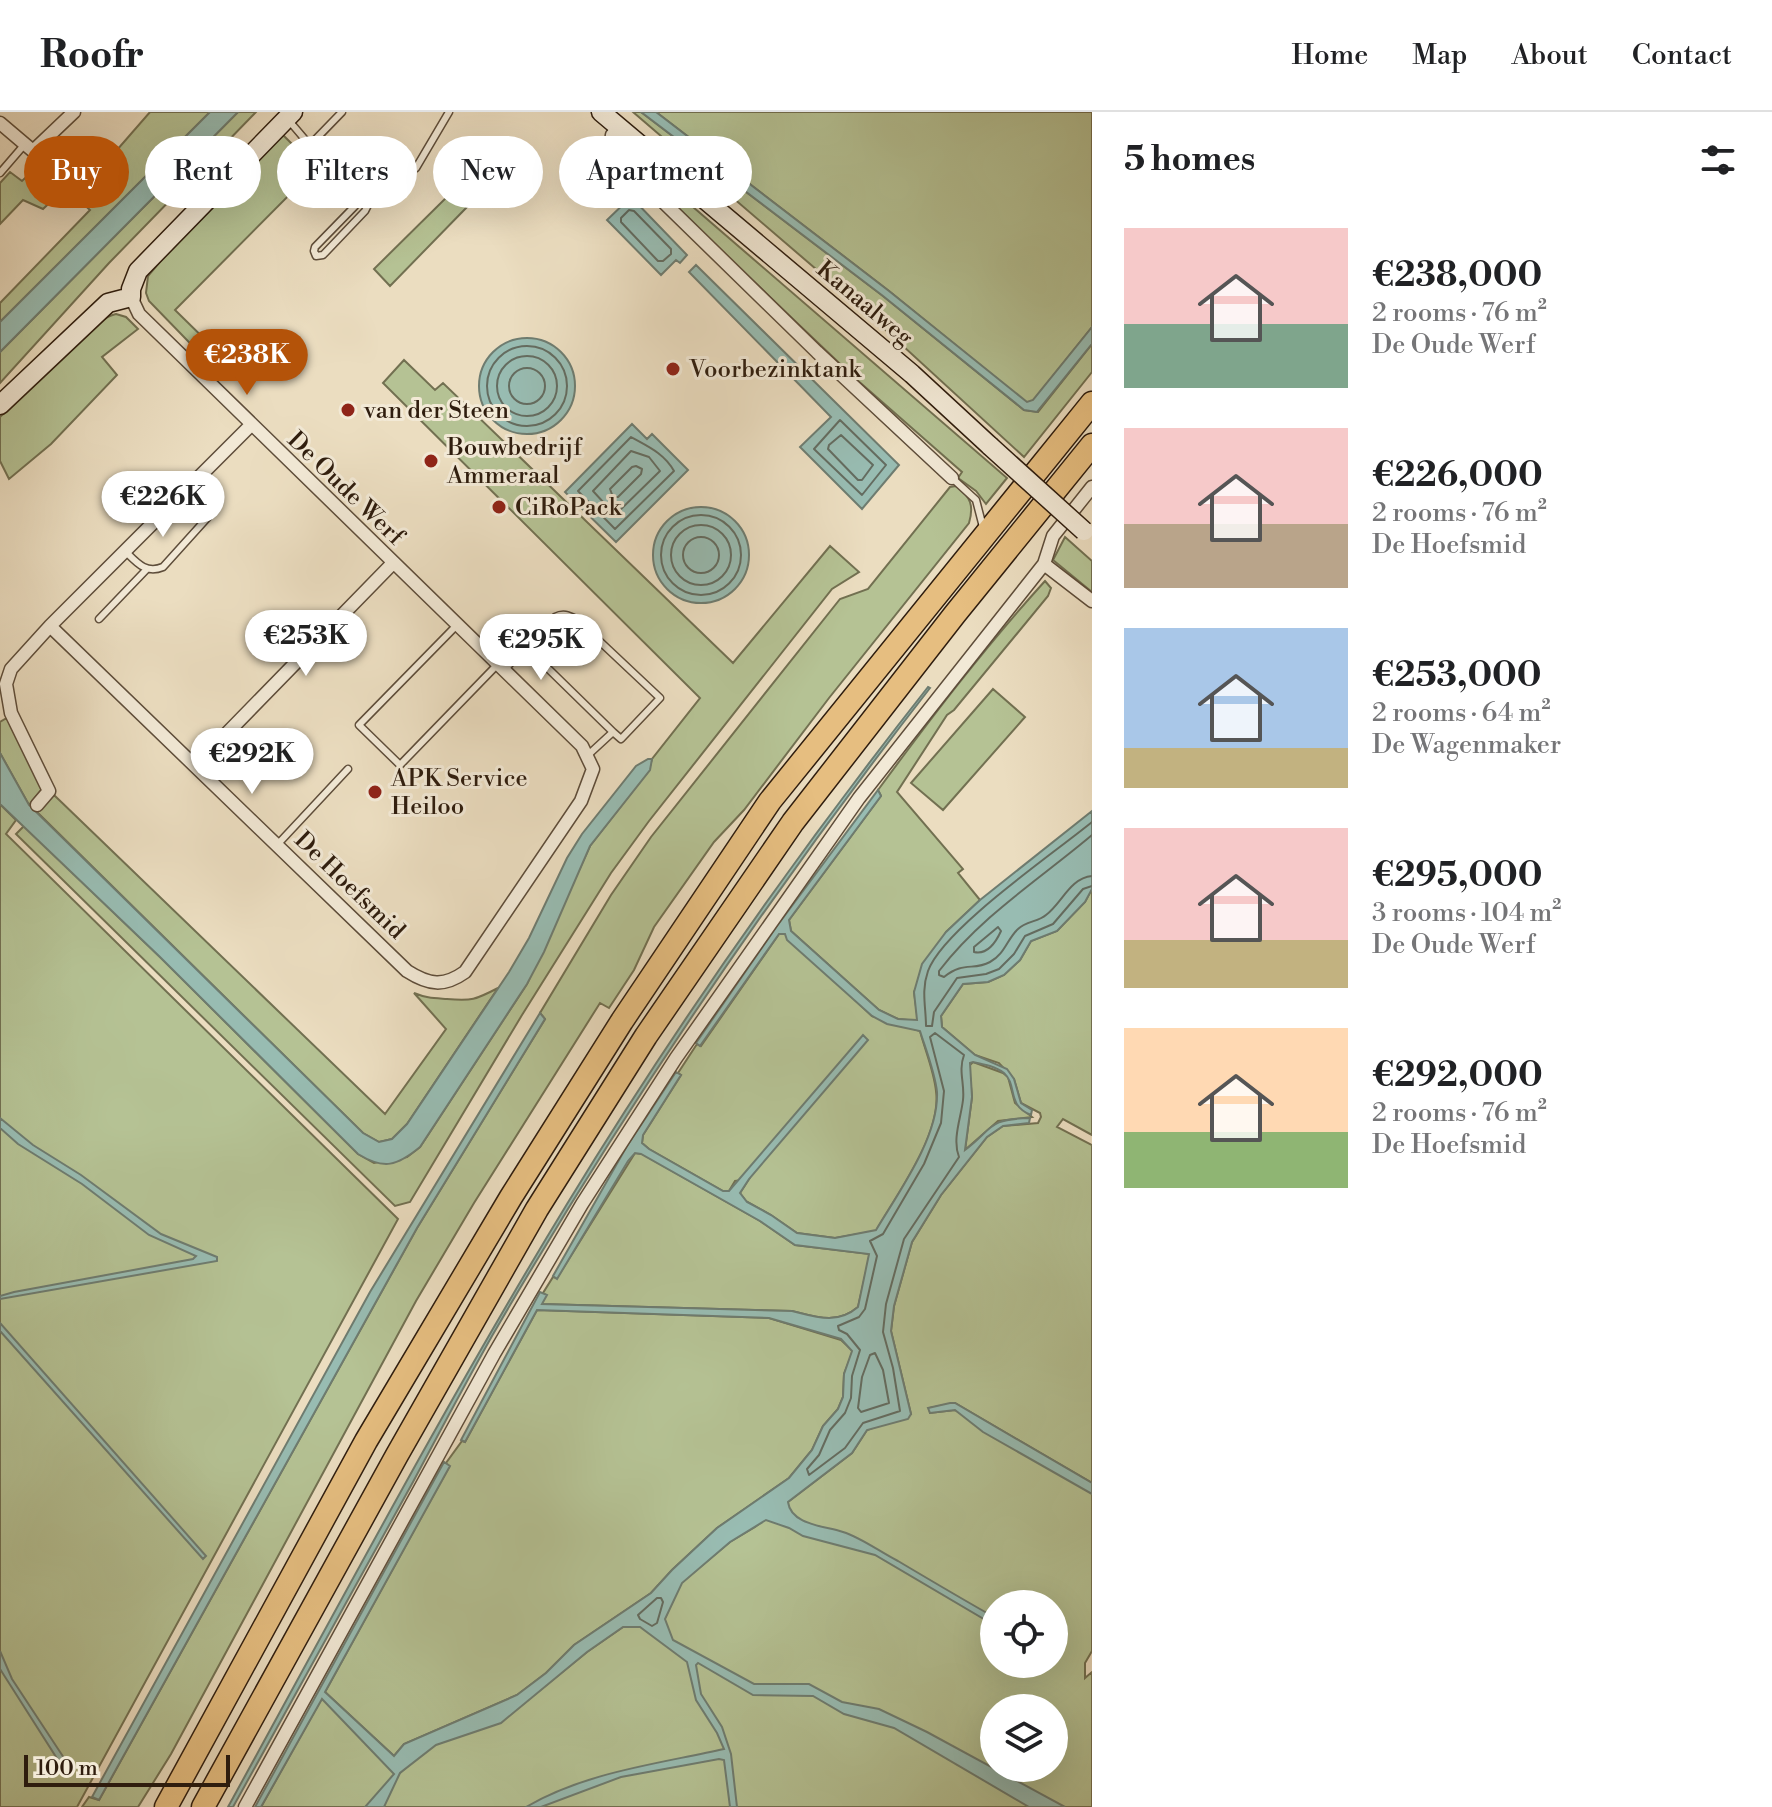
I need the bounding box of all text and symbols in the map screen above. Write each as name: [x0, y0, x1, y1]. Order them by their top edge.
text: Roofr: [40, 32, 144, 79]
text: Home: [1292, 38, 1368, 73]
text: Map: [1412, 38, 1467, 73]
text: About: [1511, 38, 1588, 73]
text: Contact: [1632, 38, 1732, 73]
chip: Buy: [24, 136, 129, 208]
chip: Rent: [145, 136, 261, 208]
chip: Filters: [277, 136, 417, 208]
chip: New: [433, 136, 543, 208]
chip: Apartment: [559, 136, 752, 208]
icon: filters: [1696, 138, 1740, 182]
text: 5 homes: [1124, 139, 1255, 181]
street label: Kanaalweg: [810, 255, 919, 353]
text: €238,000: [1372, 255, 1542, 297]
icon: home: [1188, 260, 1284, 356]
text: 2 rooms · 76 m²: [1372, 297, 1547, 329]
pin: €238K: [191, 329, 303, 397]
text: De Oude Werf: [1372, 329, 1535, 361]
text: €238K: [204, 339, 290, 371]
place label: Voorbezinktank: [688, 355, 863, 385]
marker: Voorbezinktank: [664, 360, 682, 378]
place label: van der Steen: [363, 396, 509, 426]
marker: van der Steen: [339, 401, 357, 419]
street label: De Oude Werf: [281, 426, 411, 553]
place label: Bouwbedrijf Ammeraal: [446, 433, 583, 491]
marker: Bouwbedrijf Ammeraal: [422, 452, 440, 470]
text: €226,000: [1372, 455, 1543, 497]
icon: home: [1188, 460, 1284, 556]
pin: €226K: [107, 471, 219, 539]
text: €226K: [120, 481, 206, 513]
place label: CiRoPack: [515, 493, 623, 523]
text: 2 rooms · 76 m²: [1372, 497, 1547, 529]
marker: CiRoPack: [490, 498, 508, 516]
text: De Hoefsmid: [1372, 529, 1526, 561]
pin: €253K: [250, 610, 362, 678]
pin: €295K: [485, 614, 597, 682]
text: €253K: [263, 620, 349, 652]
text: €295K: [498, 624, 584, 656]
text: €253,000: [1372, 655, 1542, 697]
icon: home: [1188, 660, 1284, 756]
text: 2 rooms · 64 m²: [1372, 697, 1551, 729]
pin: €292K: [196, 728, 308, 796]
text: De Wagenmaker: [1372, 729, 1561, 761]
text: €292K: [209, 738, 295, 770]
place label: APK Service Heiloo: [390, 764, 528, 822]
marker: APK Service Heiloo: [366, 783, 384, 801]
street label: De Hoefsmid: [288, 825, 411, 946]
text: €295,000: [1372, 855, 1543, 897]
icon: home: [1188, 860, 1284, 956]
text: 3 rooms · 104 m²: [1372, 897, 1561, 929]
text: De Oude Werf: [1372, 929, 1535, 961]
text: €292,000: [1372, 1055, 1543, 1097]
icon: home: [1188, 1060, 1284, 1156]
text: 2 rooms · 76 m²: [1372, 1097, 1547, 1129]
text: De Hoefsmid: [1372, 1129, 1526, 1161]
map controls: [980, 1590, 1068, 1782]
button: locate: [980, 1590, 1068, 1678]
button: layers: [980, 1694, 1068, 1782]
scale bar: [24, 1751, 230, 1787]
text: 100 m: [36, 1755, 98, 1782]

